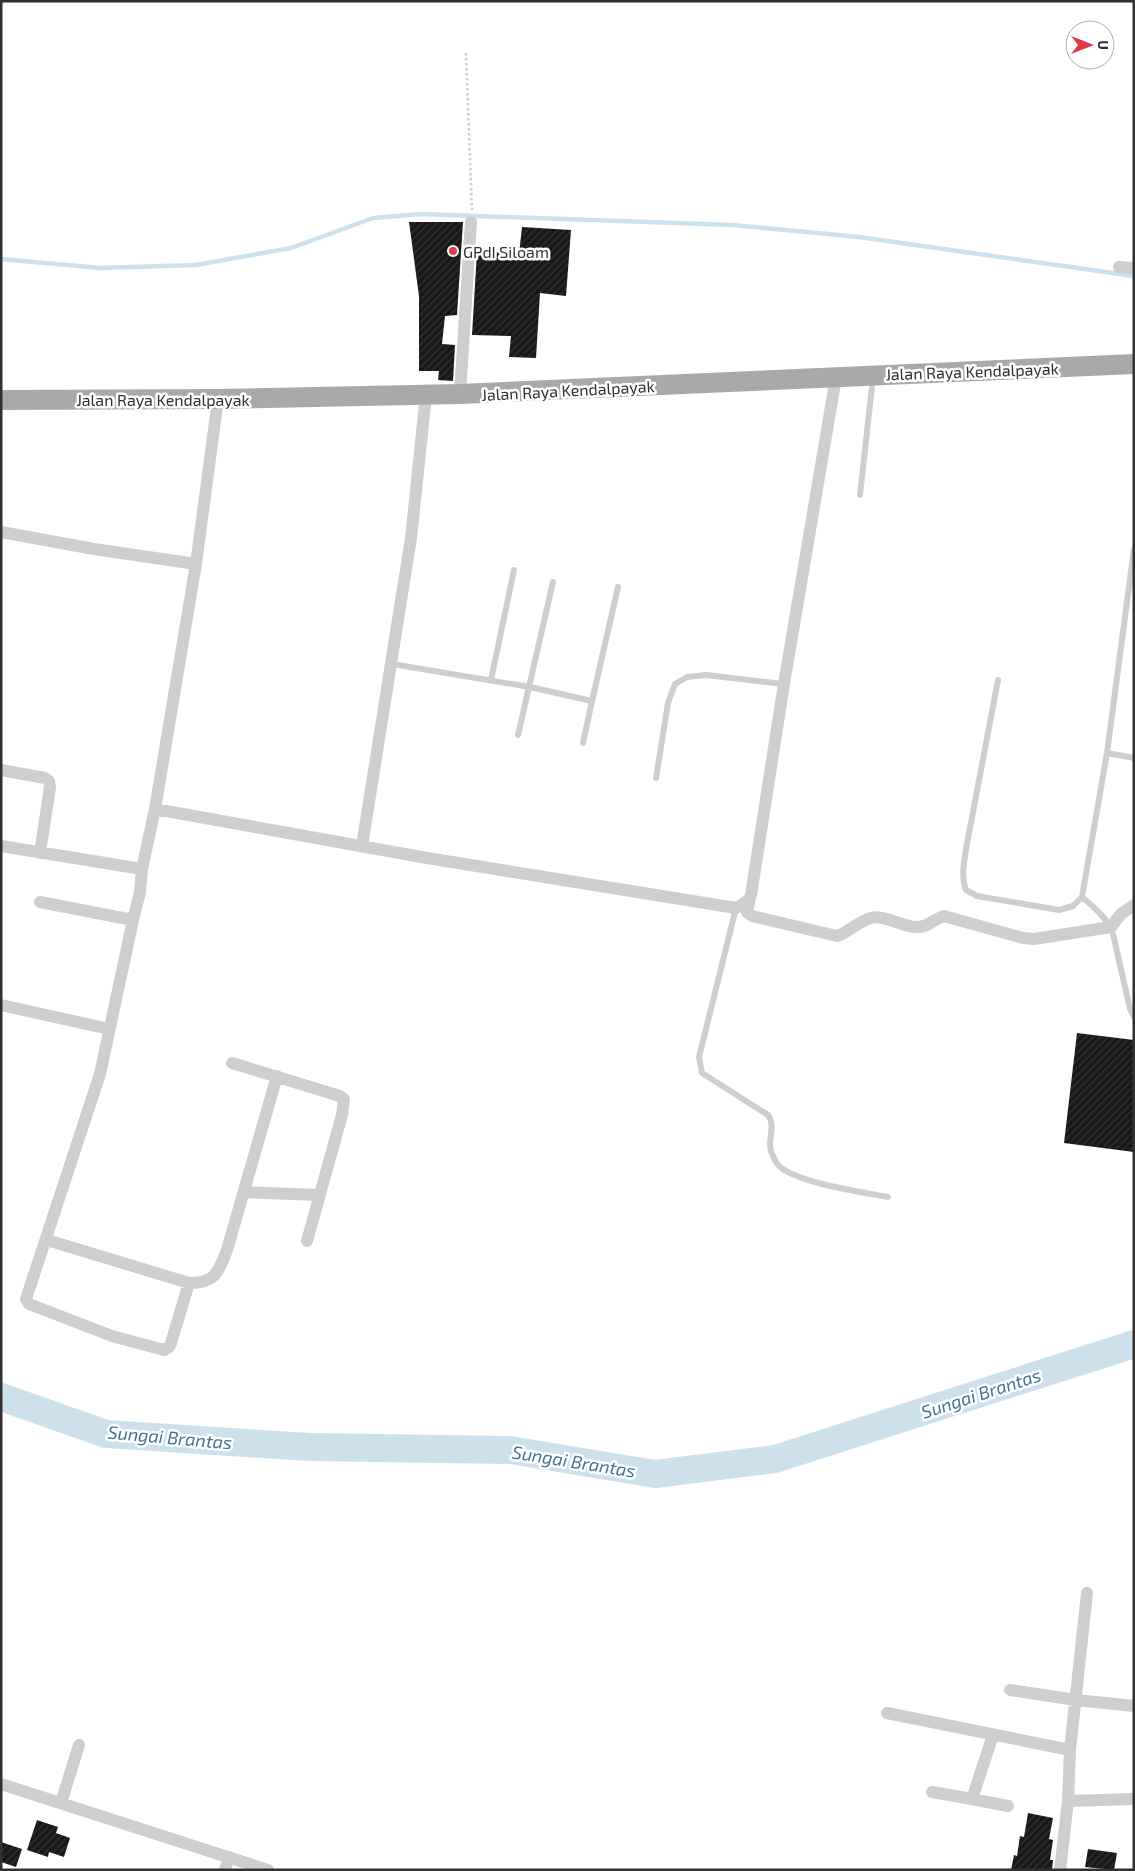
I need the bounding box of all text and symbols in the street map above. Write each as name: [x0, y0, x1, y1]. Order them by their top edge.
north arrow: [1065, 20, 1115, 70]
text: U: [1095, 40, 1112, 50]
place label: GPdI Siloam: [463, 242, 549, 261]
marker: GPdI Siloam: [447, 245, 459, 257]
street label: Jalan Raya Kendalpayak: [885, 358, 1059, 384]
street label: Jalan Raya Kendalpayak: [481, 376, 655, 404]
street label: Jalan Raya Kendalpayak: [76, 390, 250, 409]
water label: Sungai Brantas: [918, 1363, 1044, 1423]
water label: Sungai Brantas: [107, 1421, 233, 1453]
water label: Sungai Brantas: [511, 1440, 637, 1482]

